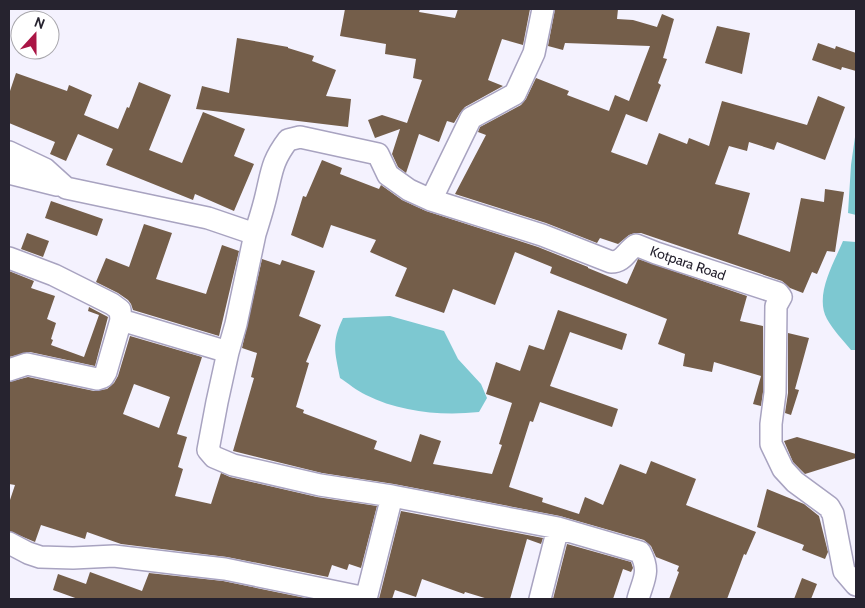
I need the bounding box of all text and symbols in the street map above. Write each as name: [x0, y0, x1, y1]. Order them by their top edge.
north arrow: [10, 10, 60, 60]
text: N: [32, 13, 48, 33]
street label: Kotpara Road: [648, 242, 728, 284]

